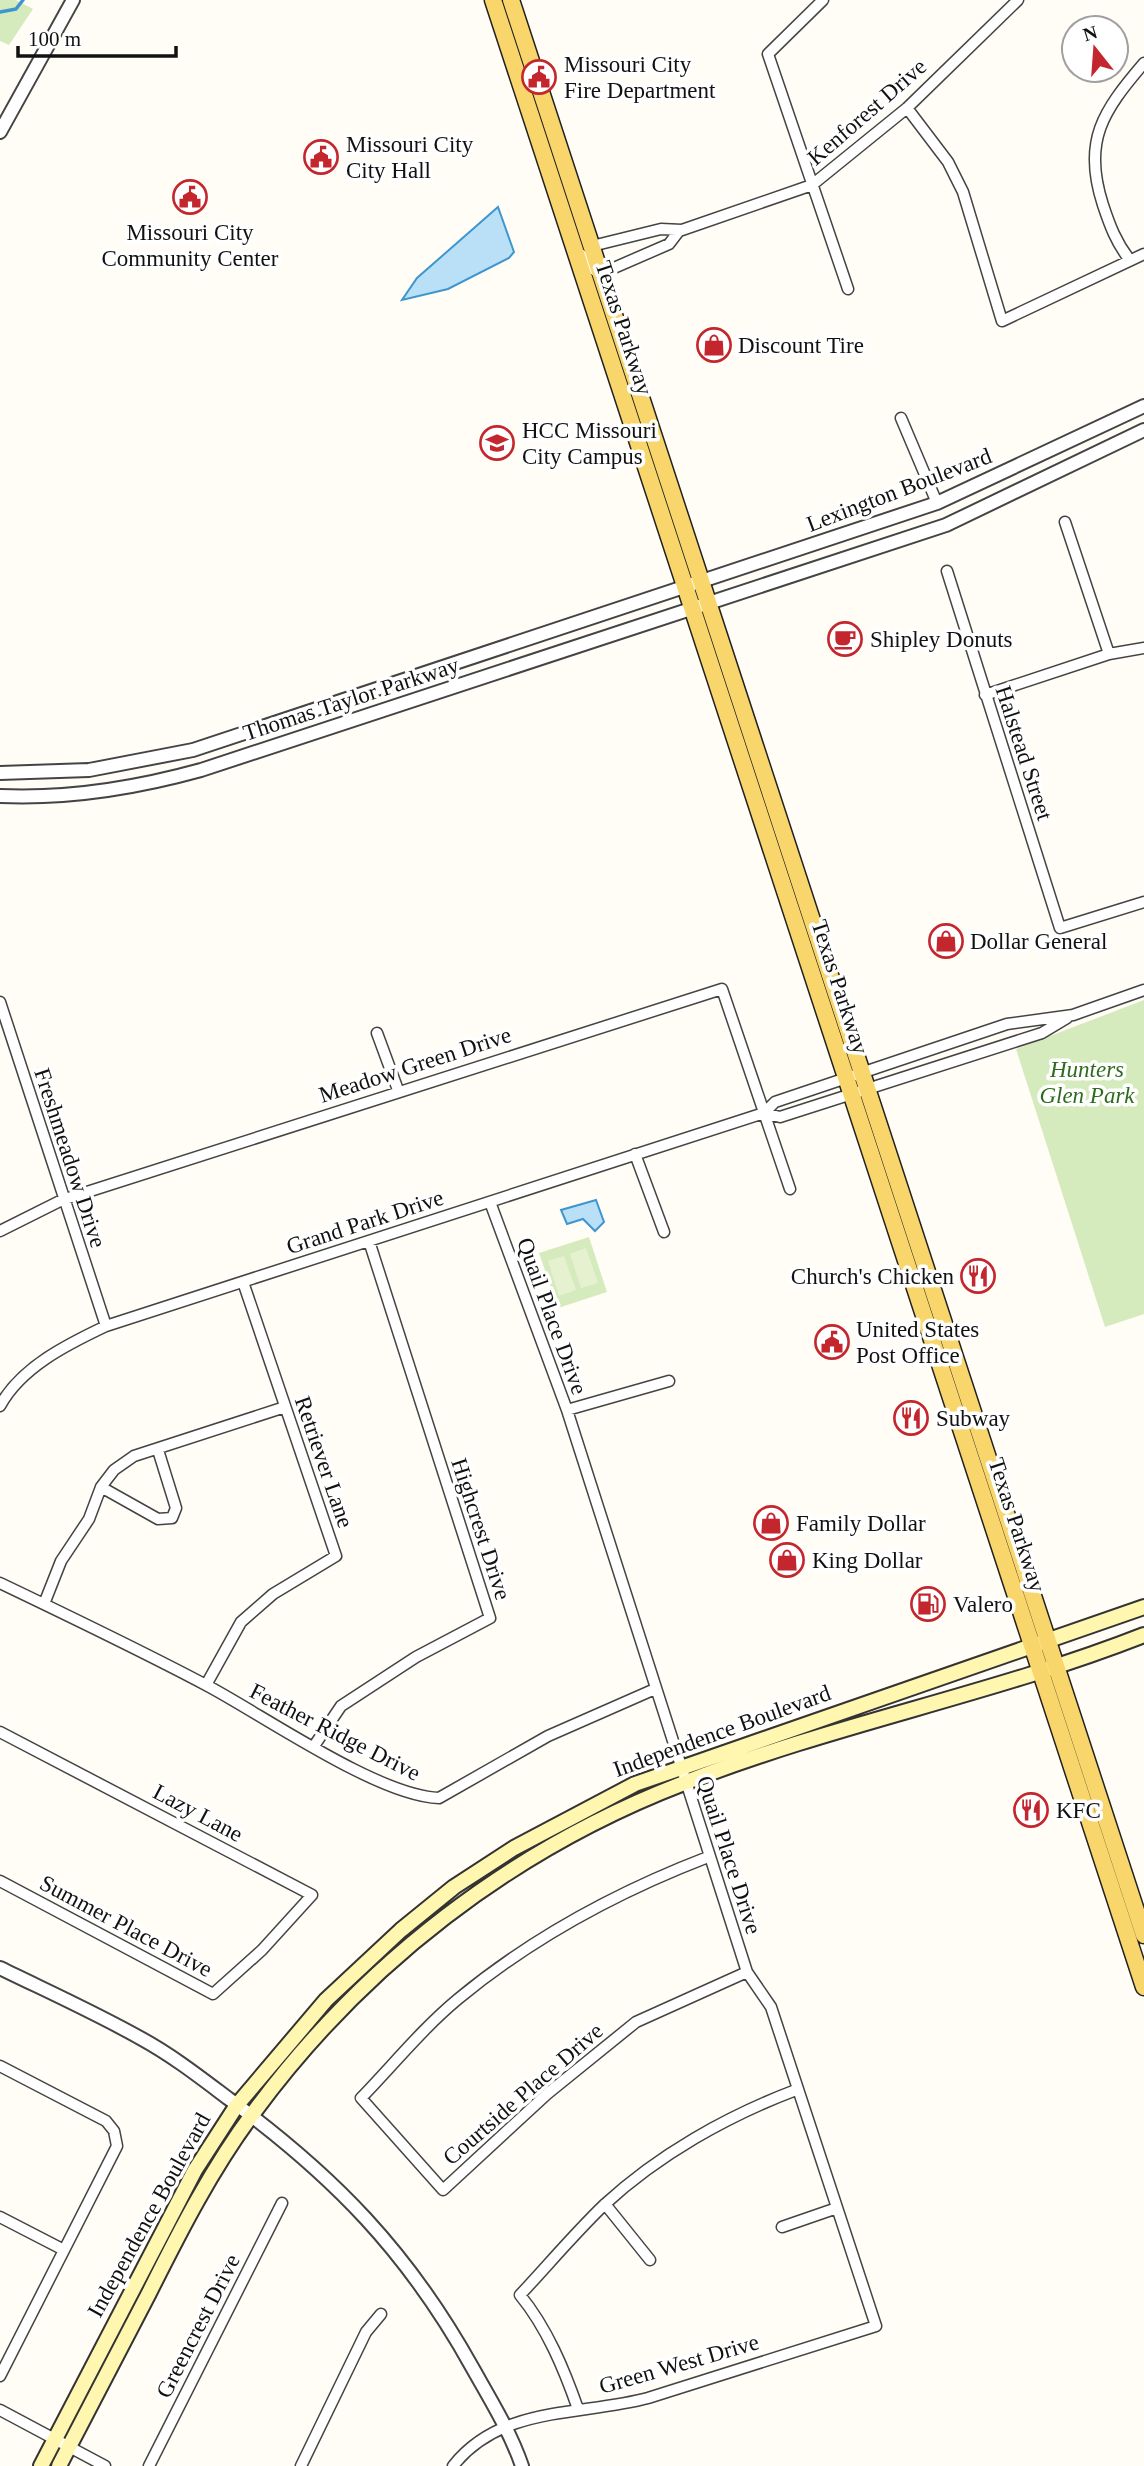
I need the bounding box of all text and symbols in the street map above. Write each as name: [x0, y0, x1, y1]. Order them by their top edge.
scale bar: [18, 14, 175, 58]
north arrow: [1060, 14, 1130, 84]
text: N: [1081, 21, 1100, 45]
text: 100 m: [28, 27, 81, 51]
place label: Missouri City Fire Department: [564, 52, 716, 103]
street label: Kenforest Drive: [803, 54, 931, 170]
public building icon: Missouri City Fire Department: [520, 58, 558, 96]
place label: Missouri City City Hall: [346, 132, 474, 183]
public building icon: Missouri City City Hall: [302, 138, 340, 176]
public building icon: Missouri City Community Center: [171, 178, 209, 216]
place label: Missouri City Community Center: [102, 220, 279, 271]
street label: Texas Parkway: [591, 258, 658, 399]
shop icon: Discount Tire: [695, 326, 733, 364]
place label: Discount Tire: [738, 333, 864, 358]
place label: HCC Missouri City Campus: [522, 418, 657, 469]
school or university icon: HCC Missouri City Campus: [478, 424, 516, 462]
street label: Lexington Boulevard: [803, 443, 995, 537]
cafe icon: Shipley Donuts: [826, 620, 864, 658]
place label: Shipley Donuts: [870, 627, 1013, 652]
street label: Thomas Taylor Parkway: [240, 652, 462, 746]
street label: Halstead Street: [990, 683, 1058, 824]
street label: Texas Parkway: [807, 917, 874, 1058]
shop icon: Dollar General: [927, 922, 965, 960]
place label: Dollar General: [970, 929, 1107, 954]
street label: Meadow Green Drive: [316, 1022, 514, 1108]
park label: Hunters Glen Park: [1039, 1057, 1135, 1108]
street label: Freshmeadow Drive: [29, 1065, 111, 1251]
street label: Grand Park Drive: [283, 1185, 447, 1259]
street label: Quail Place Drive: [512, 1234, 592, 1398]
restaurant icon: Church's Chicken: [959, 1257, 997, 1295]
place label: Church's Chicken: [791, 1264, 954, 1289]
place label: United States Post Office: [856, 1317, 979, 1368]
public building icon: United States Post Office: [813, 1323, 851, 1361]
street label: Retriever Lane: [290, 1393, 358, 1531]
restaurant icon: Subway: [892, 1399, 930, 1437]
place label: Subway: [936, 1406, 1011, 1431]
street label: Highcrest Drive: [446, 1455, 516, 1603]
street label: Texas Parkway: [984, 1455, 1051, 1596]
shop icon: Family Dollar: [752, 1504, 790, 1542]
place label: Family Dollar: [796, 1511, 926, 1536]
shop icon: King Dollar: [768, 1541, 806, 1579]
place label: King Dollar: [812, 1548, 923, 1573]
fuel station icon: Valero: [909, 1585, 947, 1623]
place label: Valero: [953, 1592, 1013, 1617]
street label: Feather Ridge Drive: [246, 1678, 424, 1786]
street label: Independence Boulevard: [610, 1680, 834, 1782]
street label: Quail Place Drive: [692, 1773, 766, 1937]
street label: Lazy Lane: [149, 1779, 247, 1847]
restaurant icon: KFC: [1012, 1791, 1050, 1829]
place label: KFC: [1056, 1798, 1101, 1823]
street label: Summer Place Drive: [36, 1870, 216, 1982]
street label: Courtside Place Drive: [438, 2018, 608, 2170]
street label: Independence Boulevard: [82, 2108, 216, 2321]
street label: Greencrest Drive: [151, 2250, 245, 2402]
street label: Green West Drive: [596, 2329, 762, 2399]

